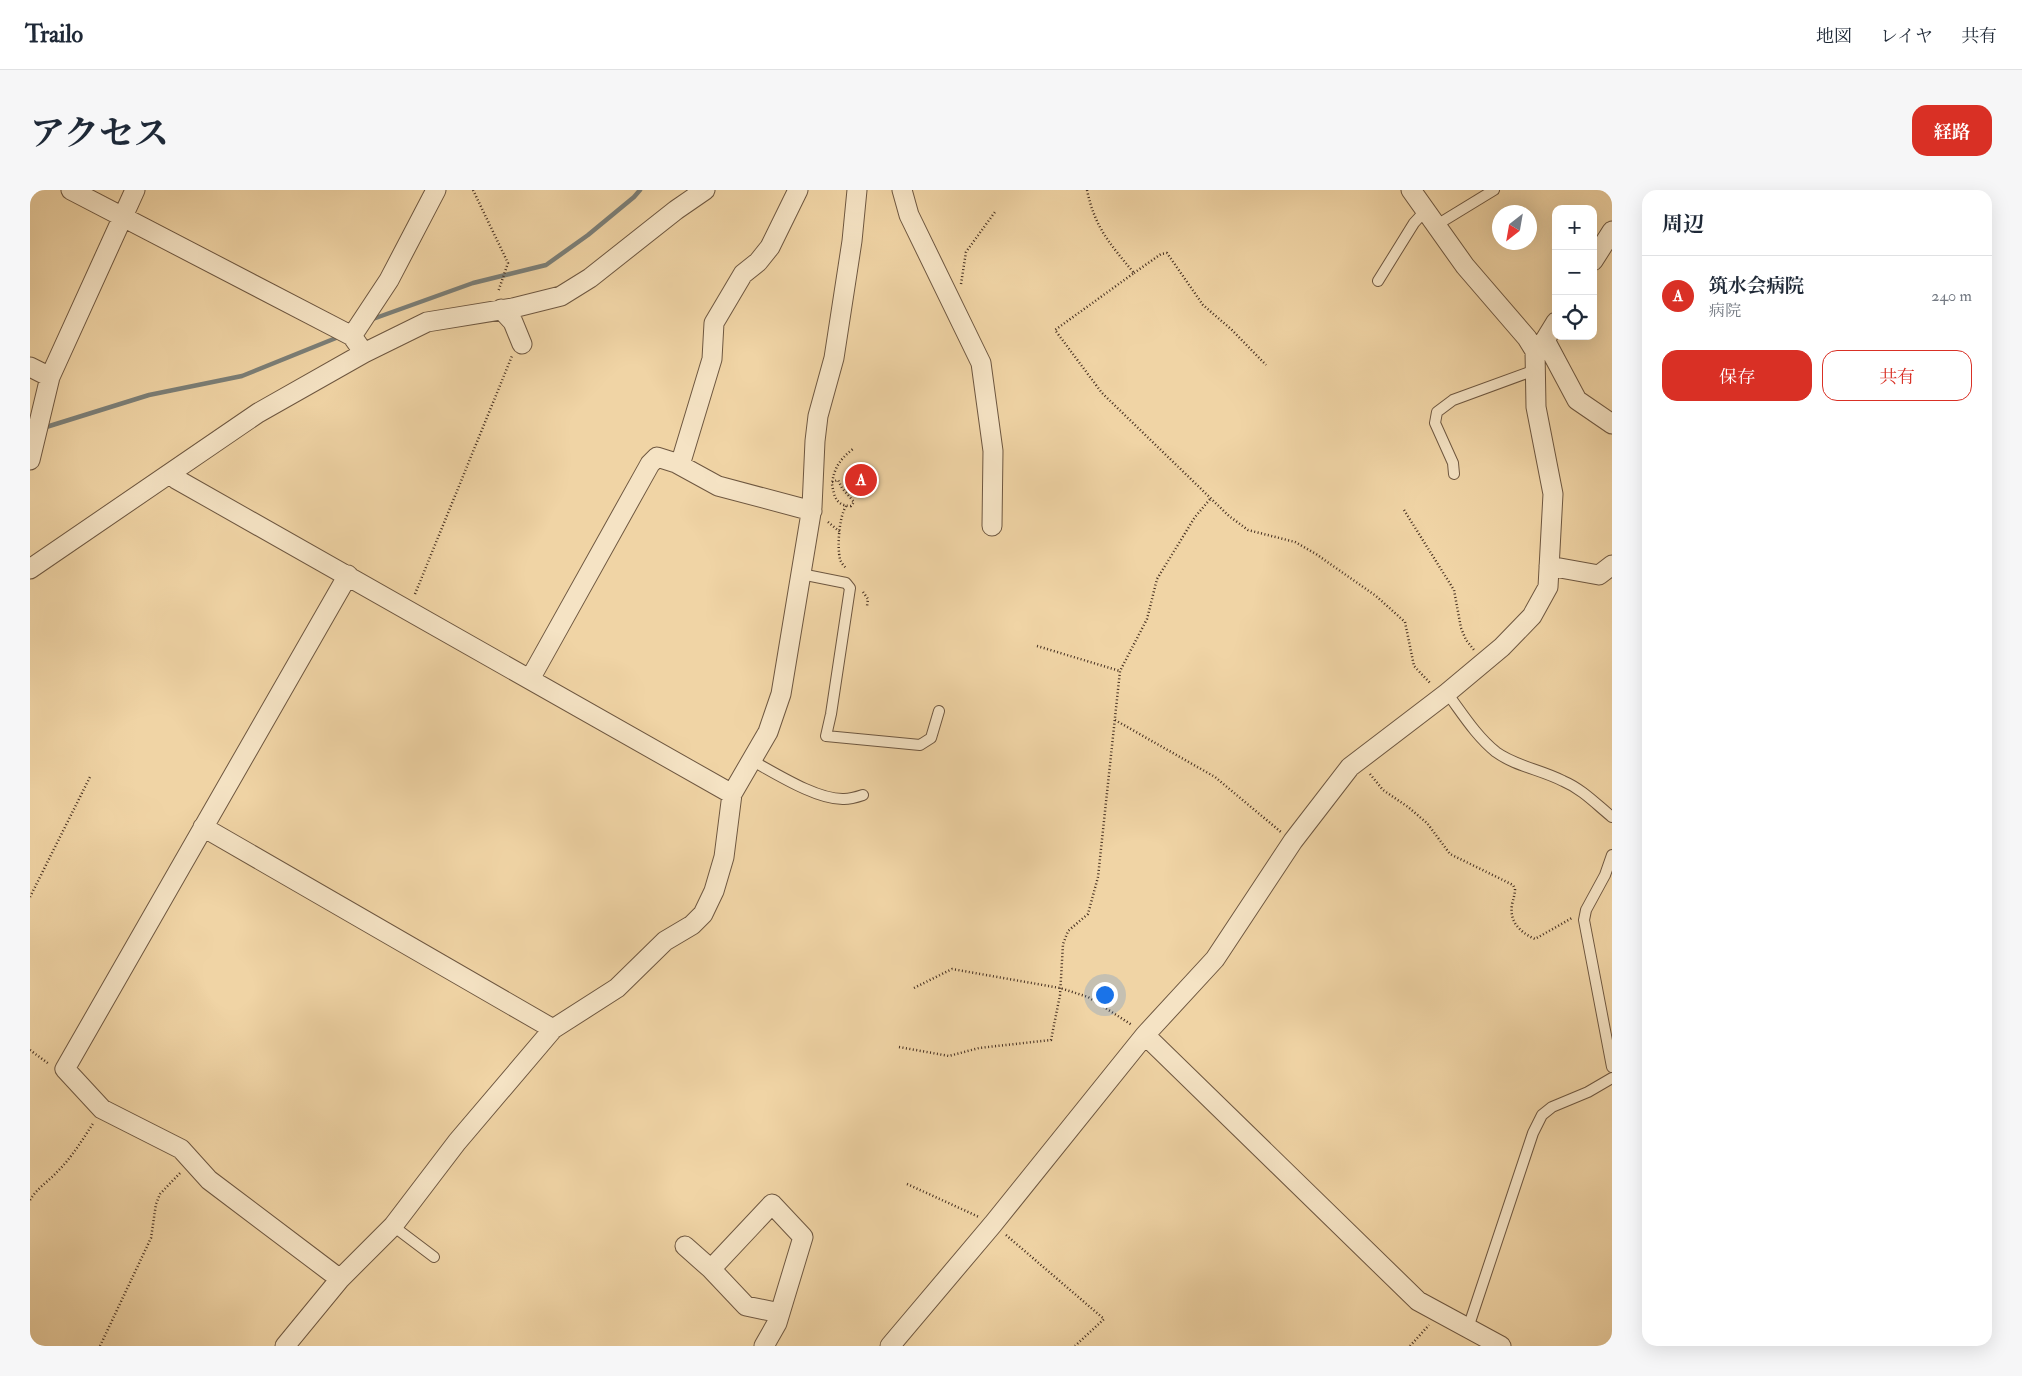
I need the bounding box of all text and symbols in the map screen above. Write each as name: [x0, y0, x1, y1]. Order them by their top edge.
text: Trailo: [25, 19, 83, 50]
text: 地図: [1816, 25, 1852, 48]
text: レイヤ: [1880, 25, 1933, 48]
text: 共有: [1961, 25, 1997, 48]
button: 経路: [1912, 105, 1992, 156]
text: アクセス: [30, 112, 169, 156]
north arrow: [1492, 205, 1537, 250]
map controls: [1552, 205, 1597, 340]
button: +: [1552, 205, 1597, 250]
text: 周辺: [1662, 211, 1704, 238]
button: −: [1552, 250, 1597, 295]
text: 筑水会病院: [1709, 274, 1804, 298]
text: A: [1673, 286, 1683, 306]
text: 240 m: [1931, 286, 1972, 306]
button: locate: [1552, 295, 1597, 340]
text: 病院: [1709, 301, 1741, 321]
button: 保存: [1662, 350, 1812, 401]
button: 共有: [1822, 350, 1972, 401]
pin: A: [845, 461, 877, 499]
your location: [1092, 982, 1118, 1008]

